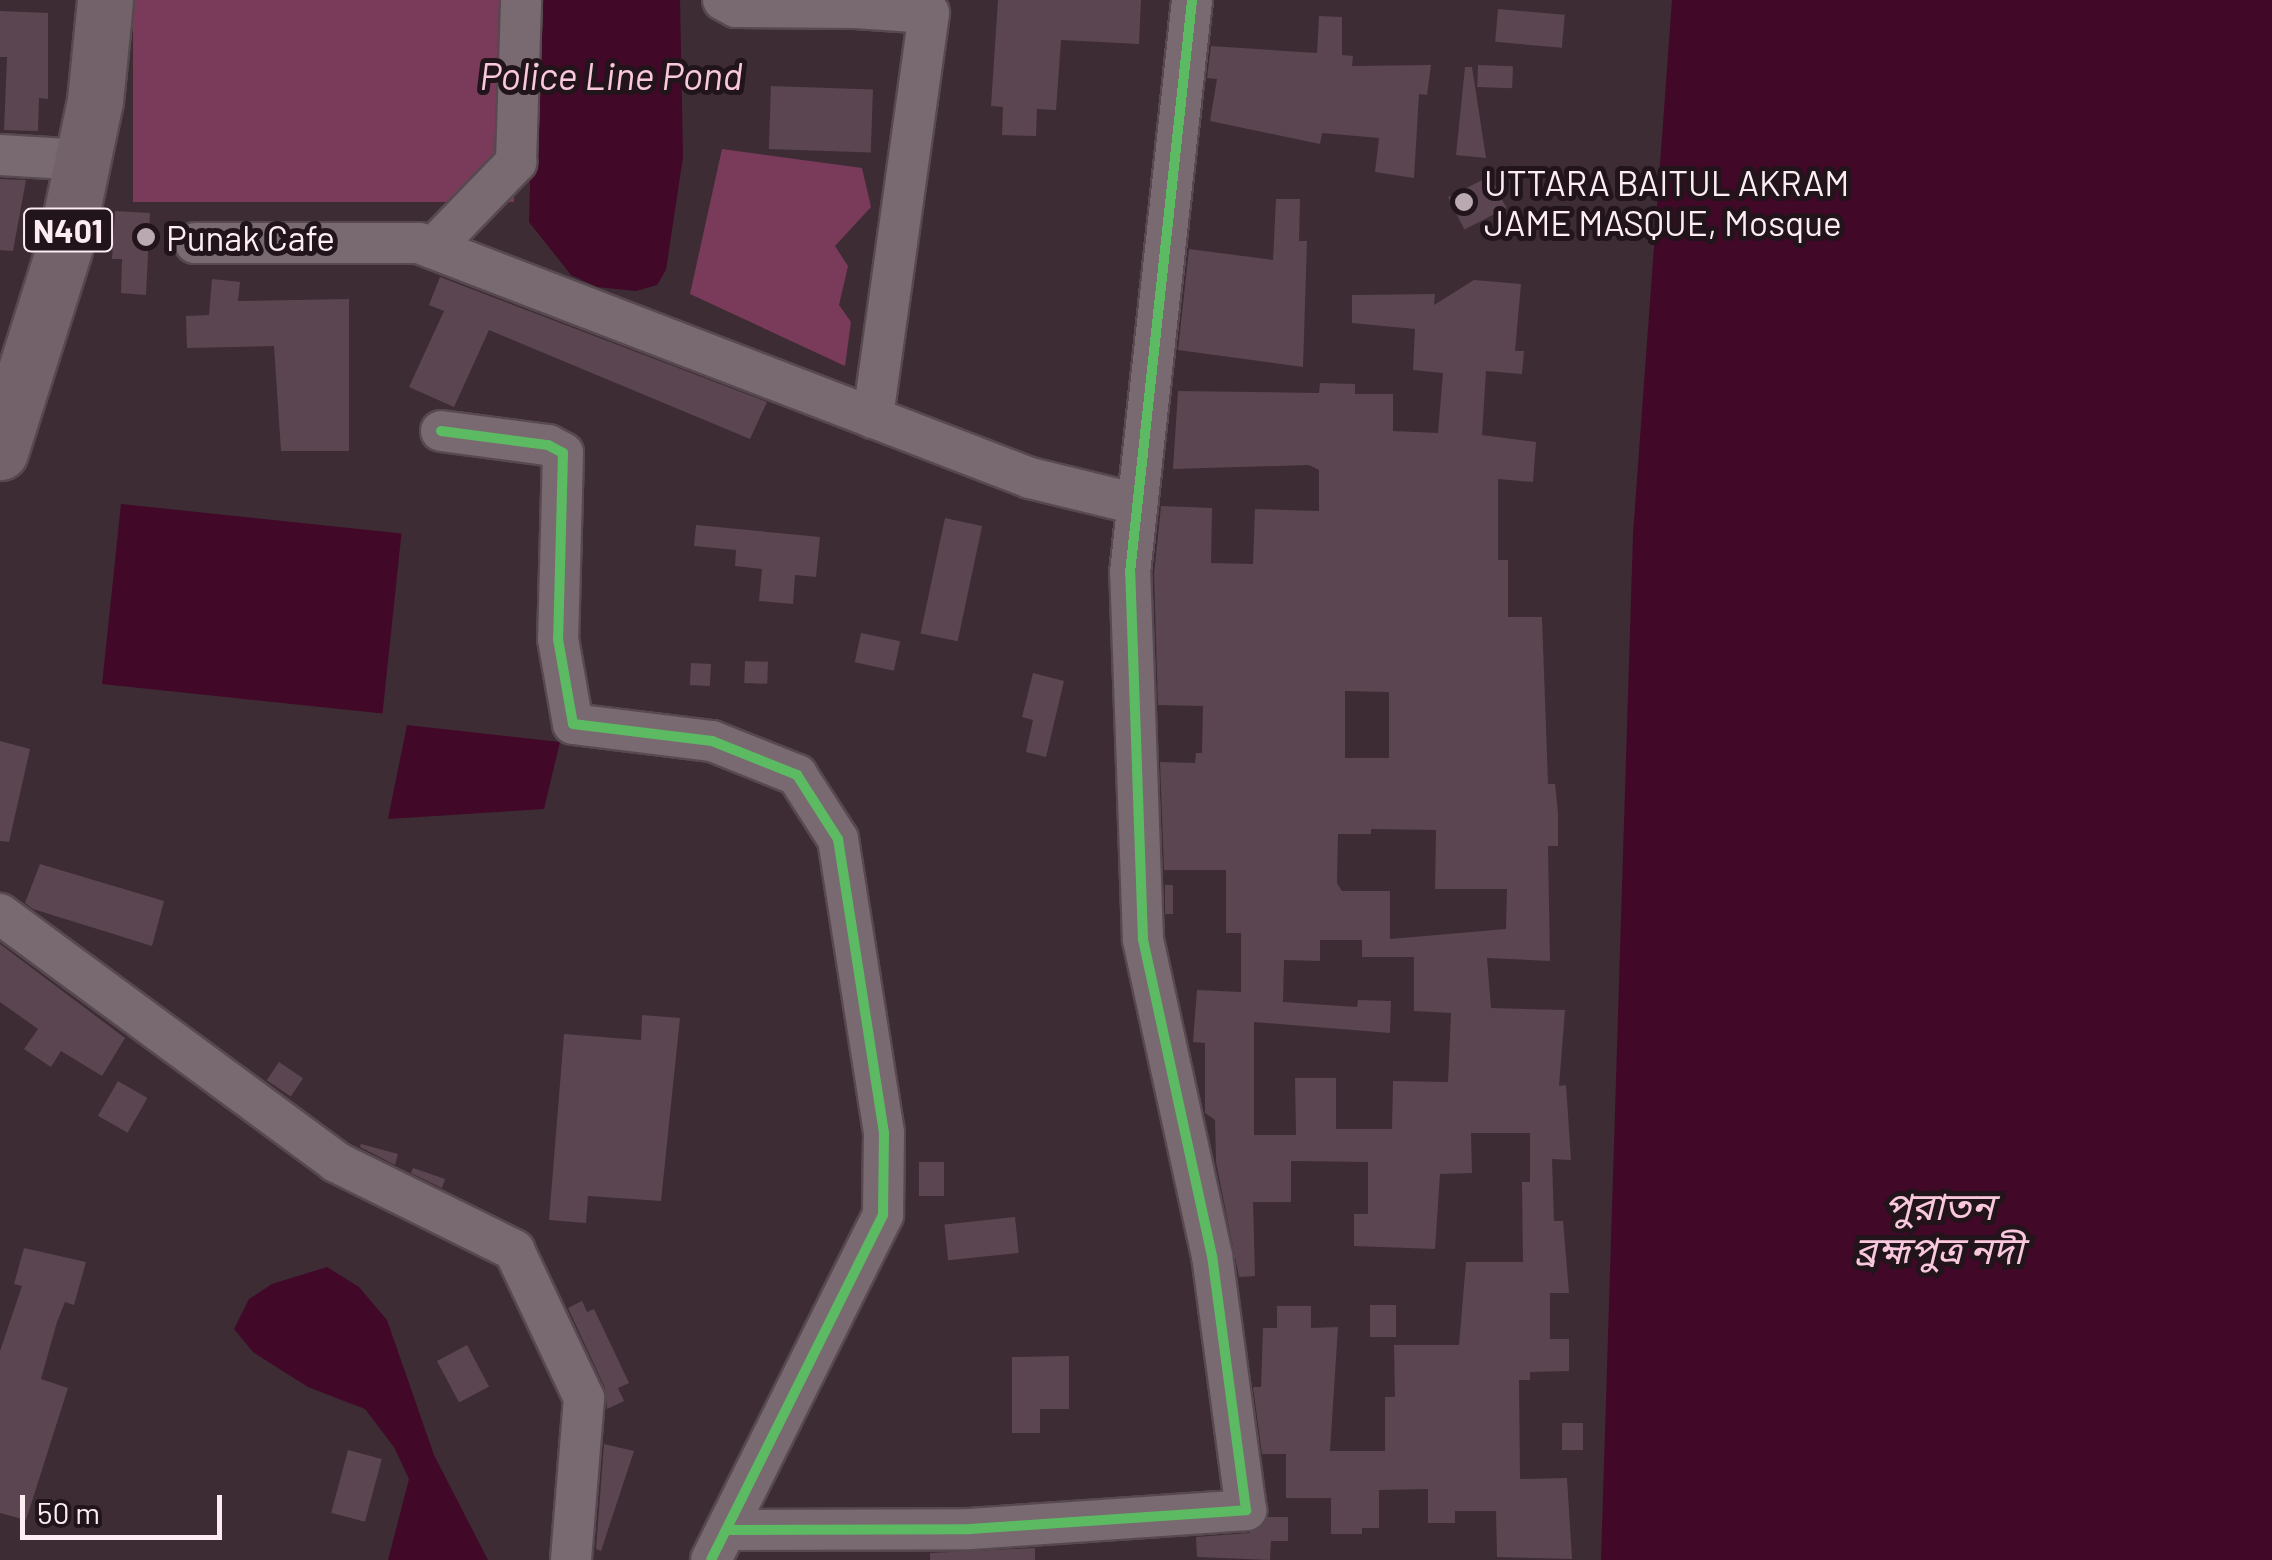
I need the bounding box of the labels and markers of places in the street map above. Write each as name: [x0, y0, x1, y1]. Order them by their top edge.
place label: UTTARA BAITUL AKRAM JAME MASQUE, Mosque: [1484, 161, 1849, 243]
marker: UTTARA BAITUL AKRAM JAME MASQUE, Mosque: [1453, 191, 1475, 213]
place label: Punak Cafe: [166, 216, 335, 258]
marker: Punak Cafe: [135, 226, 157, 248]

